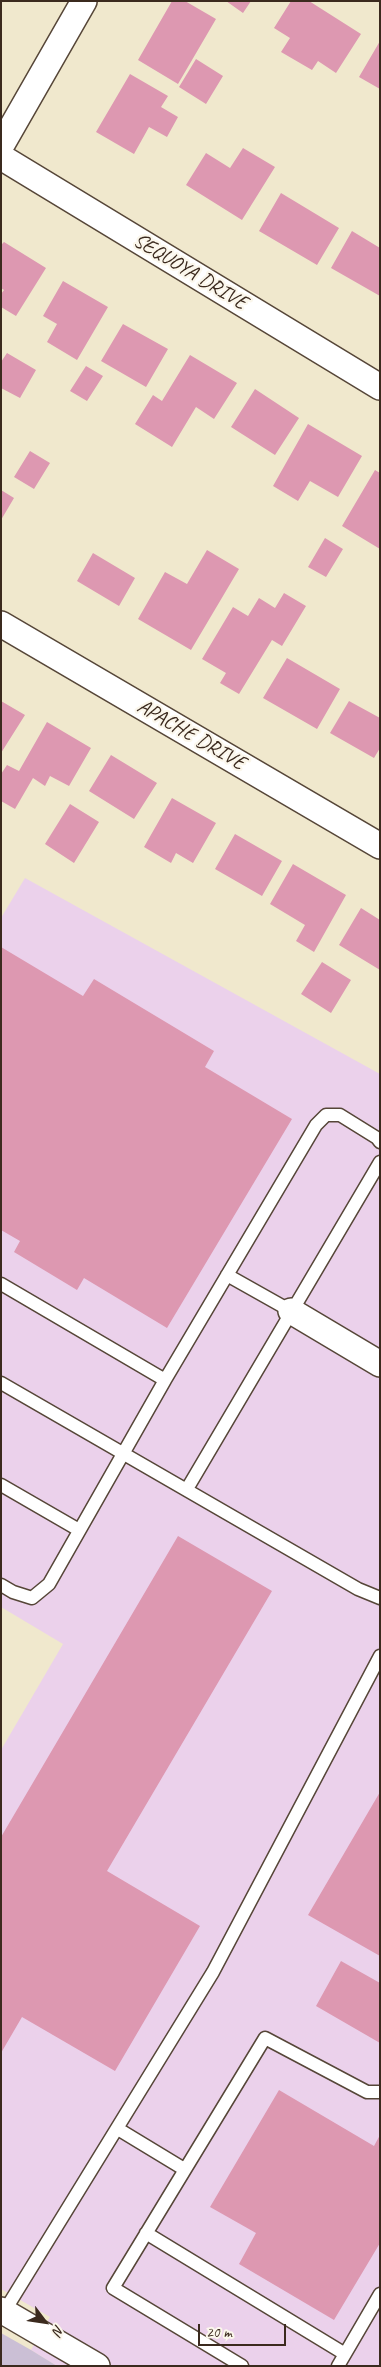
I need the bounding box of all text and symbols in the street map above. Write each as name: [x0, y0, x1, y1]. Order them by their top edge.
street label: SEQUOYA DRIVE: [129, 228, 251, 316]
street label: APACHE DRIVE: [133, 694, 249, 776]
north arrow: [20, 2297, 70, 2347]
scale bar: [201, 2314, 288, 2346]
text: N: [49, 2322, 68, 2338]
text: 20 m: [206, 2323, 232, 2342]

